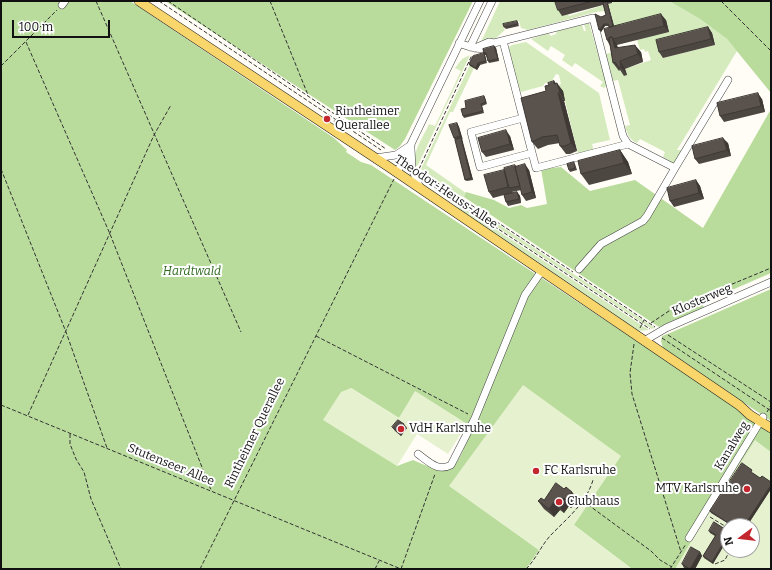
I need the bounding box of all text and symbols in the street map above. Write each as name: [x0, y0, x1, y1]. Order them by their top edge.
scale bar: [14, 12, 112, 38]
text: 100 m: [19, 20, 53, 34]
place label: Rintheimer Querallee: [335, 105, 399, 133]
marker: Rintheimer Querallee: [322, 114, 332, 124]
street label: Theodor-Heuss-Allee: [392, 152, 500, 232]
park label: Hardtwald: [163, 265, 221, 279]
street label: Klosterweg: [670, 281, 734, 319]
street label: Rintheimer Querallee: [222, 376, 288, 490]
street label: Kanalweg: [712, 419, 752, 473]
place label: VdH Karlsruhe: [409, 422, 491, 436]
marker: VdH Karlsruhe: [396, 424, 406, 434]
street label: Stutenseer Allee: [126, 441, 216, 489]
place label: FC Karlsruhe: [544, 464, 616, 478]
marker: FC Karlsruhe: [531, 466, 541, 476]
place label: MTV Karlsruhe: [655, 482, 739, 496]
marker: MTV Karlsruhe: [742, 484, 752, 494]
place label: Clubhaus: [567, 495, 619, 509]
marker: Clubhaus: [554, 497, 564, 507]
north arrow: [720, 518, 760, 558]
text: N: [722, 535, 736, 547]

